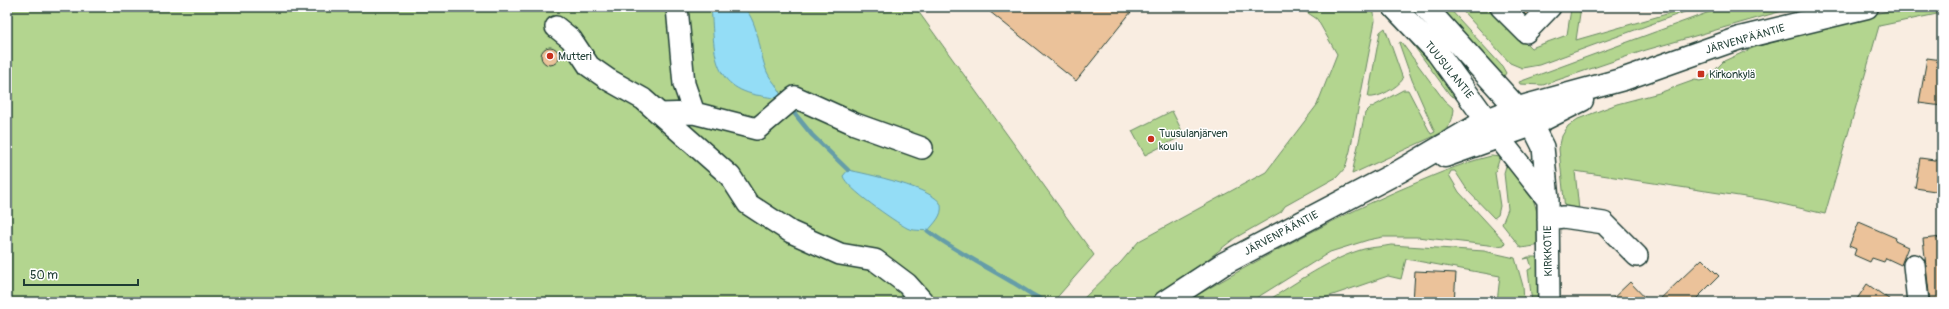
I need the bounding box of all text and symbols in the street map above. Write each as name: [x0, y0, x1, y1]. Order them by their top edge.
street label: JÄRVENPÄÄNTIE: [1704, 21, 1787, 57]
street label: TUUSULANTIE: [1422, 39, 1476, 102]
place label: Mutteri: [558, 50, 592, 63]
marker: Mutteri: [545, 51, 555, 61]
place label: Kirkonkylä: [1709, 68, 1755, 81]
marker: Kirkonkylä: [1696, 69, 1706, 79]
place label: Tuusulanjärven koulu: [1159, 127, 1228, 153]
marker: Tuusulanjärven koulu: [1146, 134, 1156, 144]
street label: JÄRVENPÄÄNTIE: [1242, 208, 1321, 258]
street label: KIRKKOTIE: [1541, 225, 1555, 277]
scale bar: [24, 261, 138, 287]
text: 50 m: [30, 268, 58, 283]

